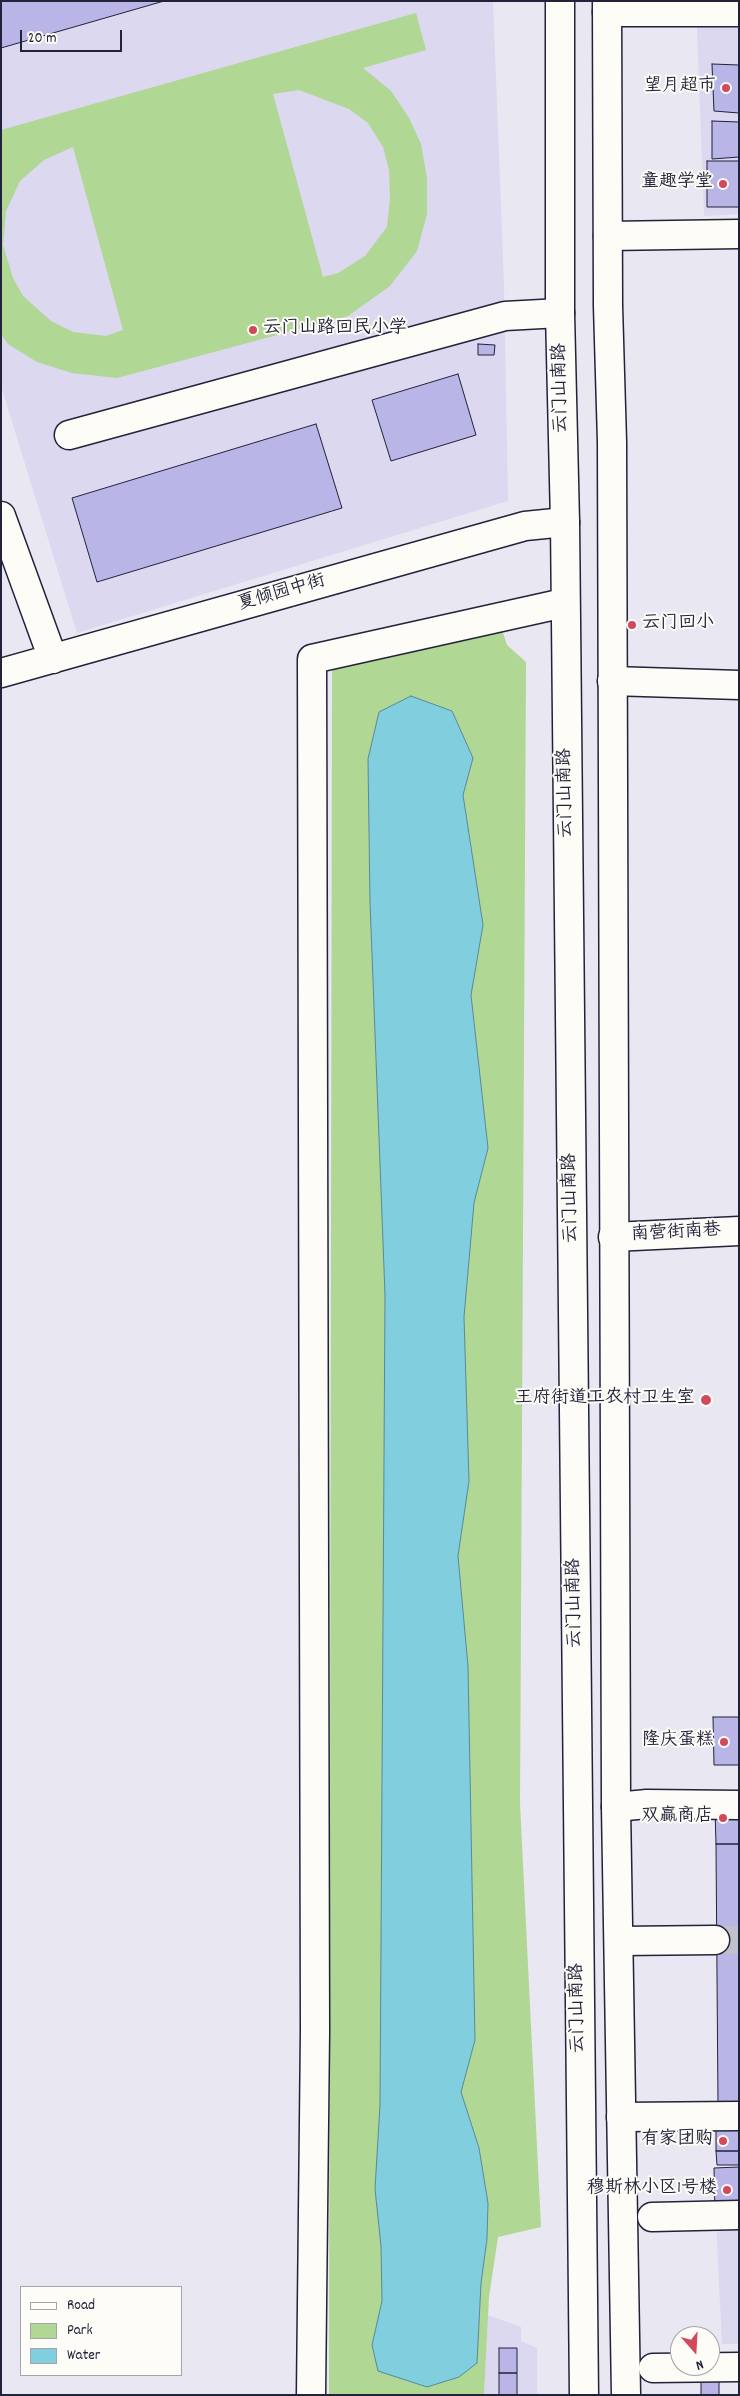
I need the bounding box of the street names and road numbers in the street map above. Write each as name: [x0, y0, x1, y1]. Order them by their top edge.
street label: 云门山南路: [550, 343, 574, 433]
street label: 夏倾园中街: [236, 571, 328, 617]
street label: 云门山南路: [555, 748, 579, 838]
street label: 云门山南路: [560, 1153, 584, 1243]
street label: 南营街南巷: [630, 1221, 722, 1247]
street label: 云门山南路: [564, 1558, 588, 1648]
street label: 云门山南路: [567, 1963, 591, 2053]

